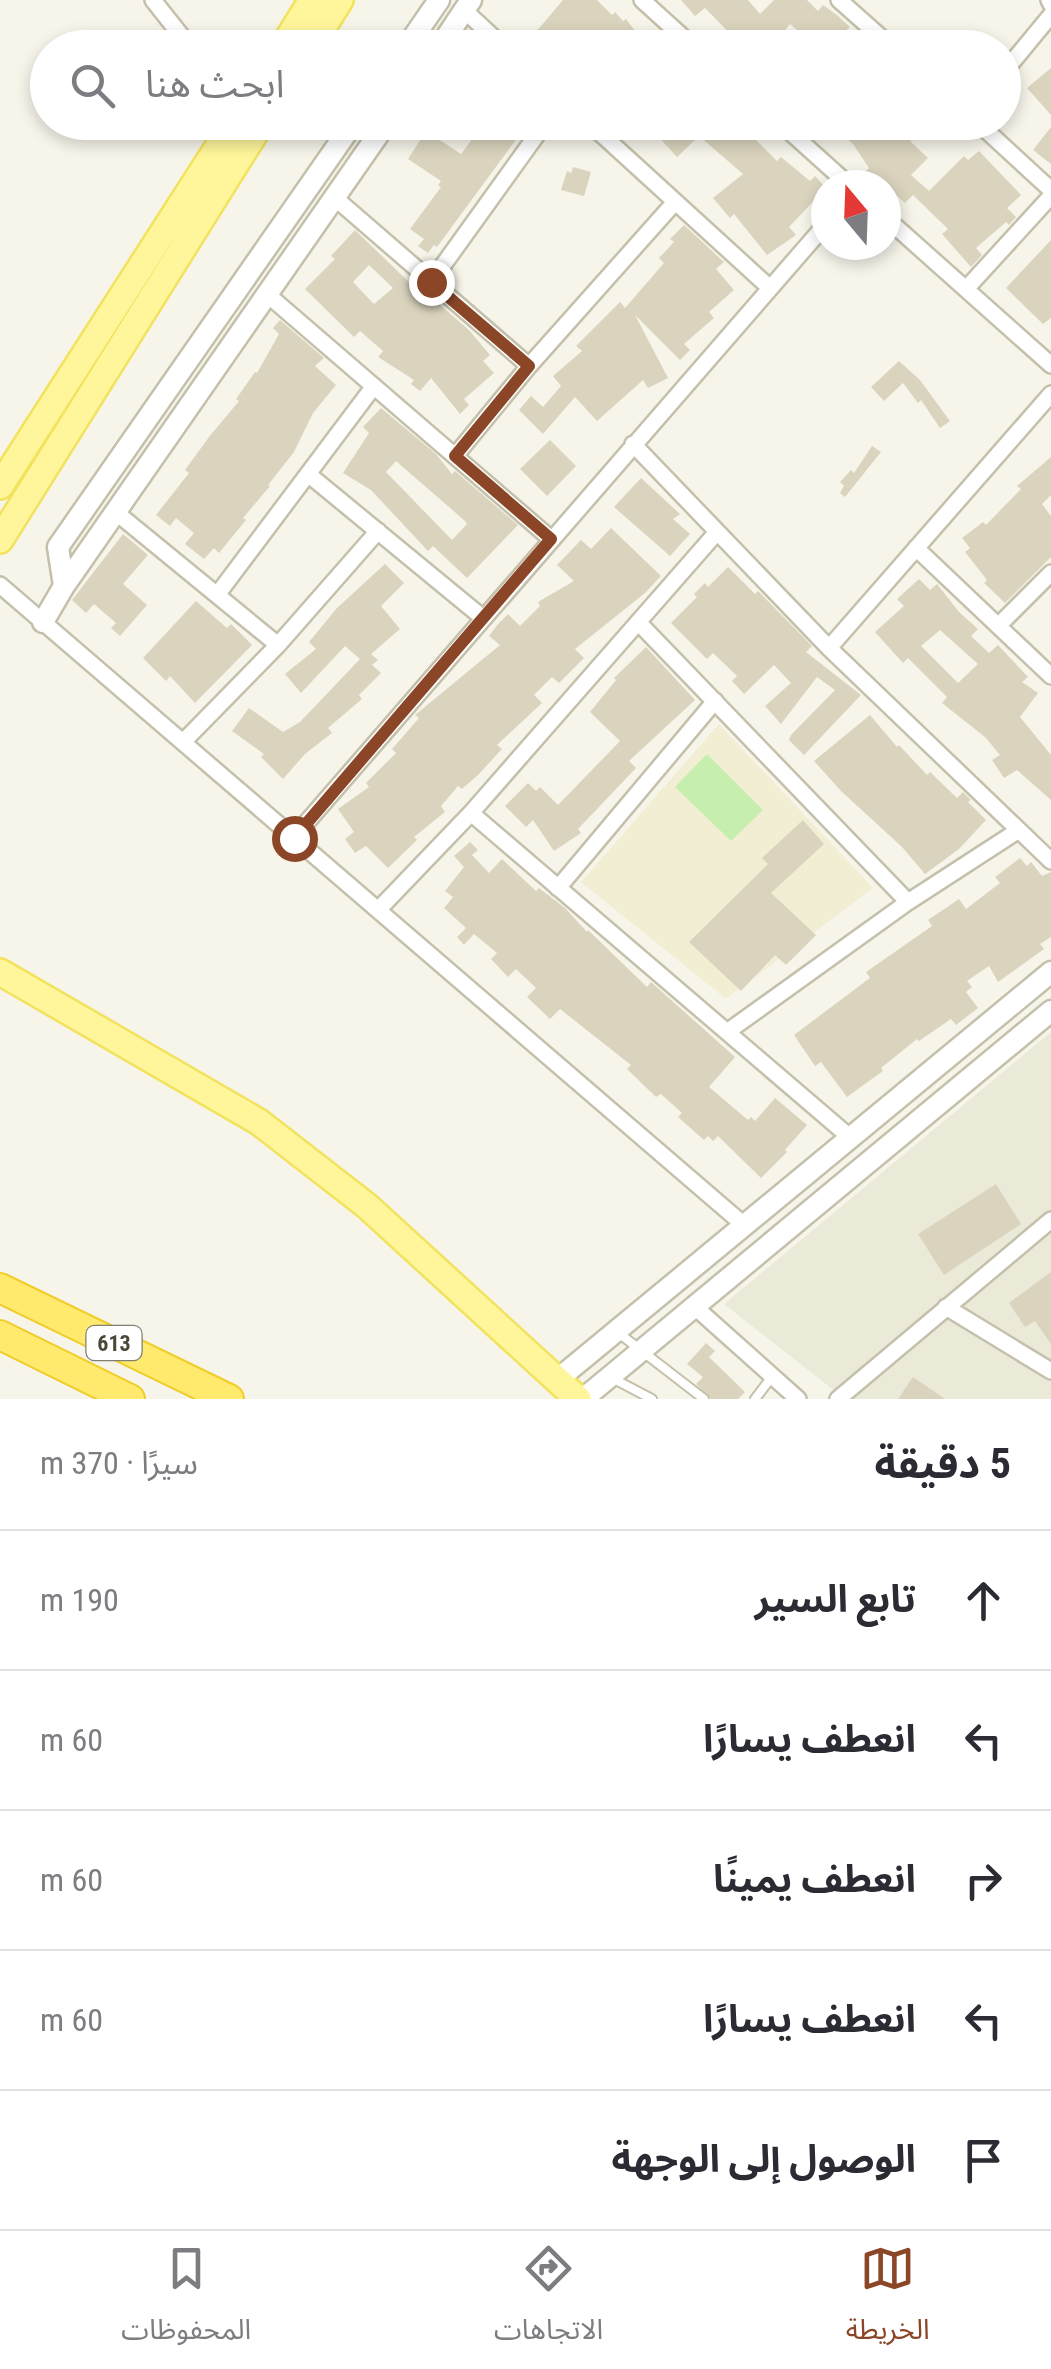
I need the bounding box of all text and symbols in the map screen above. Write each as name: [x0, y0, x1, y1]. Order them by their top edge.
search box: [30, 30, 1021, 140]
icon: search: [65, 58, 120, 113]
text: ابحث هنا: [145, 62, 285, 106]
north arrow: [811, 170, 901, 260]
route end: [409, 260, 455, 306]
route start: [272, 816, 318, 862]
road number: 613: [86, 1326, 142, 1360]
text: 5 دقيقة: [874, 1439, 1011, 1488]
text: سيرًا · 370 m: [40, 1444, 198, 1482]
icon: ahead: [956, 1573, 1011, 1628]
text: تابع السير: [755, 1577, 916, 1621]
text: 190 m: [40, 1581, 119, 1619]
icon: left: [956, 1713, 1011, 1768]
text: انعطف يسارًا: [703, 1717, 916, 1761]
text: 60 m: [40, 1721, 103, 1759]
icon: right: [956, 1853, 1011, 1908]
text: انعطف يمينًا: [713, 1857, 916, 1901]
text: 60 m: [40, 1861, 103, 1899]
icon: left: [956, 1993, 1011, 2048]
text: انعطف يسارًا: [703, 1997, 916, 2041]
text: 60 m: [40, 2001, 103, 2039]
icon: arrive: [956, 2133, 1011, 2188]
text: الوصول إلى الوجهة: [612, 2137, 916, 2181]
tab: المحفوظات: [121, 2241, 251, 2360]
tab: الاتجاهات: [494, 2241, 603, 2360]
tab: الخريطة: [846, 2241, 930, 2360]

